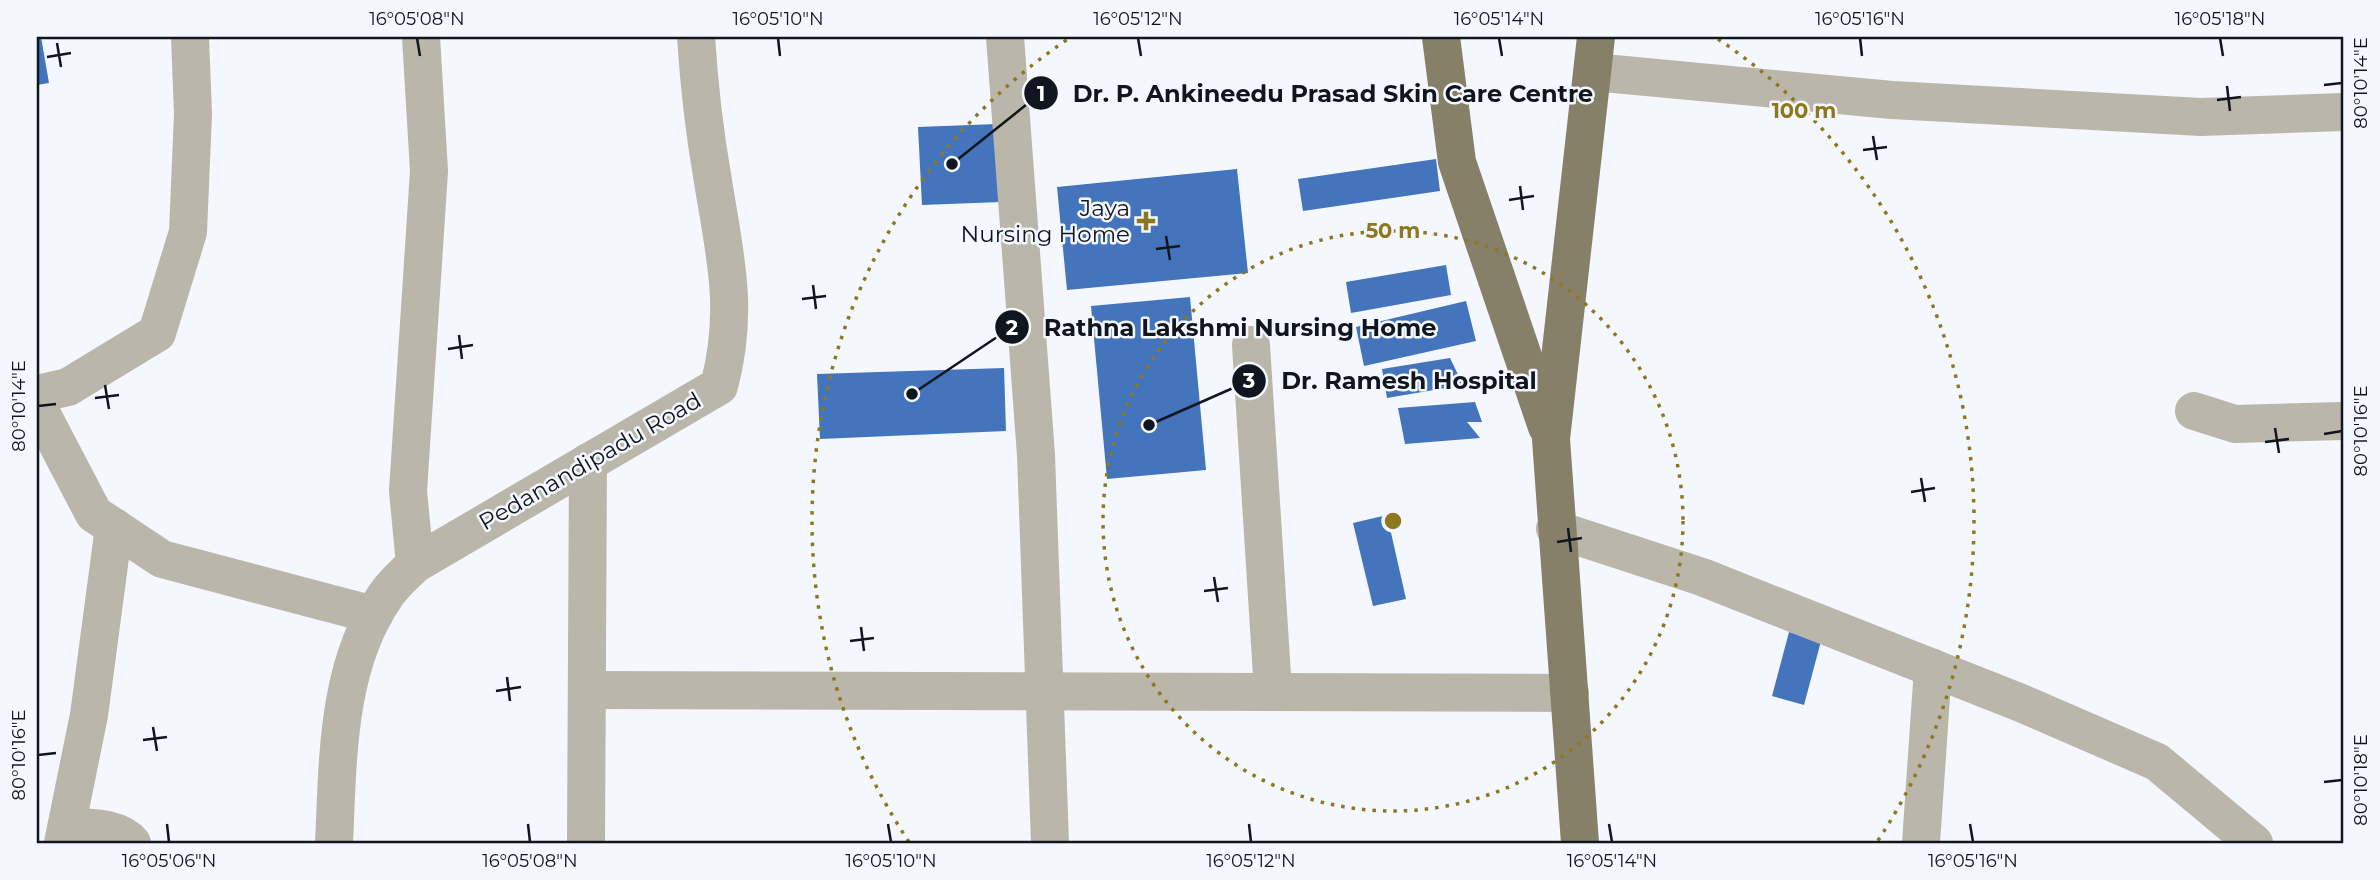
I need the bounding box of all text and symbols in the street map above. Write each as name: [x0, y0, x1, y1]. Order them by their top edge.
text: 16°05'08"N: [369, 8, 465, 30]
text: 16°05'10"N: [732, 8, 824, 30]
text: 16°05'12"N: [1093, 8, 1183, 30]
text: 16°05'14"N: [1454, 8, 1544, 30]
text: 16°05'16"N: [1815, 8, 1905, 30]
text: 16°05'18"N: [2175, 8, 2265, 30]
text: 80°10'14"E: [2350, 37, 2372, 129]
callout: Dr. P. Ankineedu Prasad Skin Care Centre: [1023, 71, 1607, 116]
text: Dr. P. Ankineedu Prasad Skin Care Centre: [1073, 79, 1593, 108]
text: 1: [1037, 81, 1045, 106]
text: 100 m: [1772, 98, 1836, 123]
place label: Jaya Nursing Home: [961, 194, 1130, 248]
marker: Jaya Nursing Home: [1136, 211, 1156, 231]
text: 50 m: [1366, 218, 1420, 243]
callout: Rathna Lakshmi Nursing Home: [995, 305, 1451, 350]
text: Rathna Lakshmi Nursing Home: [1044, 313, 1436, 342]
text: 2: [1006, 315, 1018, 340]
callout: Dr. Ramesh Hospital: [1232, 358, 1550, 403]
text: 80°10'14"E: [8, 360, 30, 452]
text: Dr. Ramesh Hospital: [1281, 366, 1537, 395]
text: 3: [1242, 368, 1255, 393]
street label: Pedanandipadu Road: [474, 386, 706, 536]
text: 80°10'16"E: [2350, 386, 2372, 476]
centre of rings: [1381, 509, 1405, 533]
text: 80°10'16"E: [8, 710, 30, 800]
text: 80°10'18"E: [2350, 734, 2372, 826]
text: 16°05'06"N: [122, 850, 216, 872]
text: 16°05'08"N: [482, 850, 578, 872]
text: 16°05'10"N: [845, 850, 937, 872]
text: 16°05'12"N: [1206, 850, 1296, 872]
text: 16°05'14"N: [1567, 850, 1657, 872]
text: 16°05'16"N: [1928, 850, 2018, 872]

